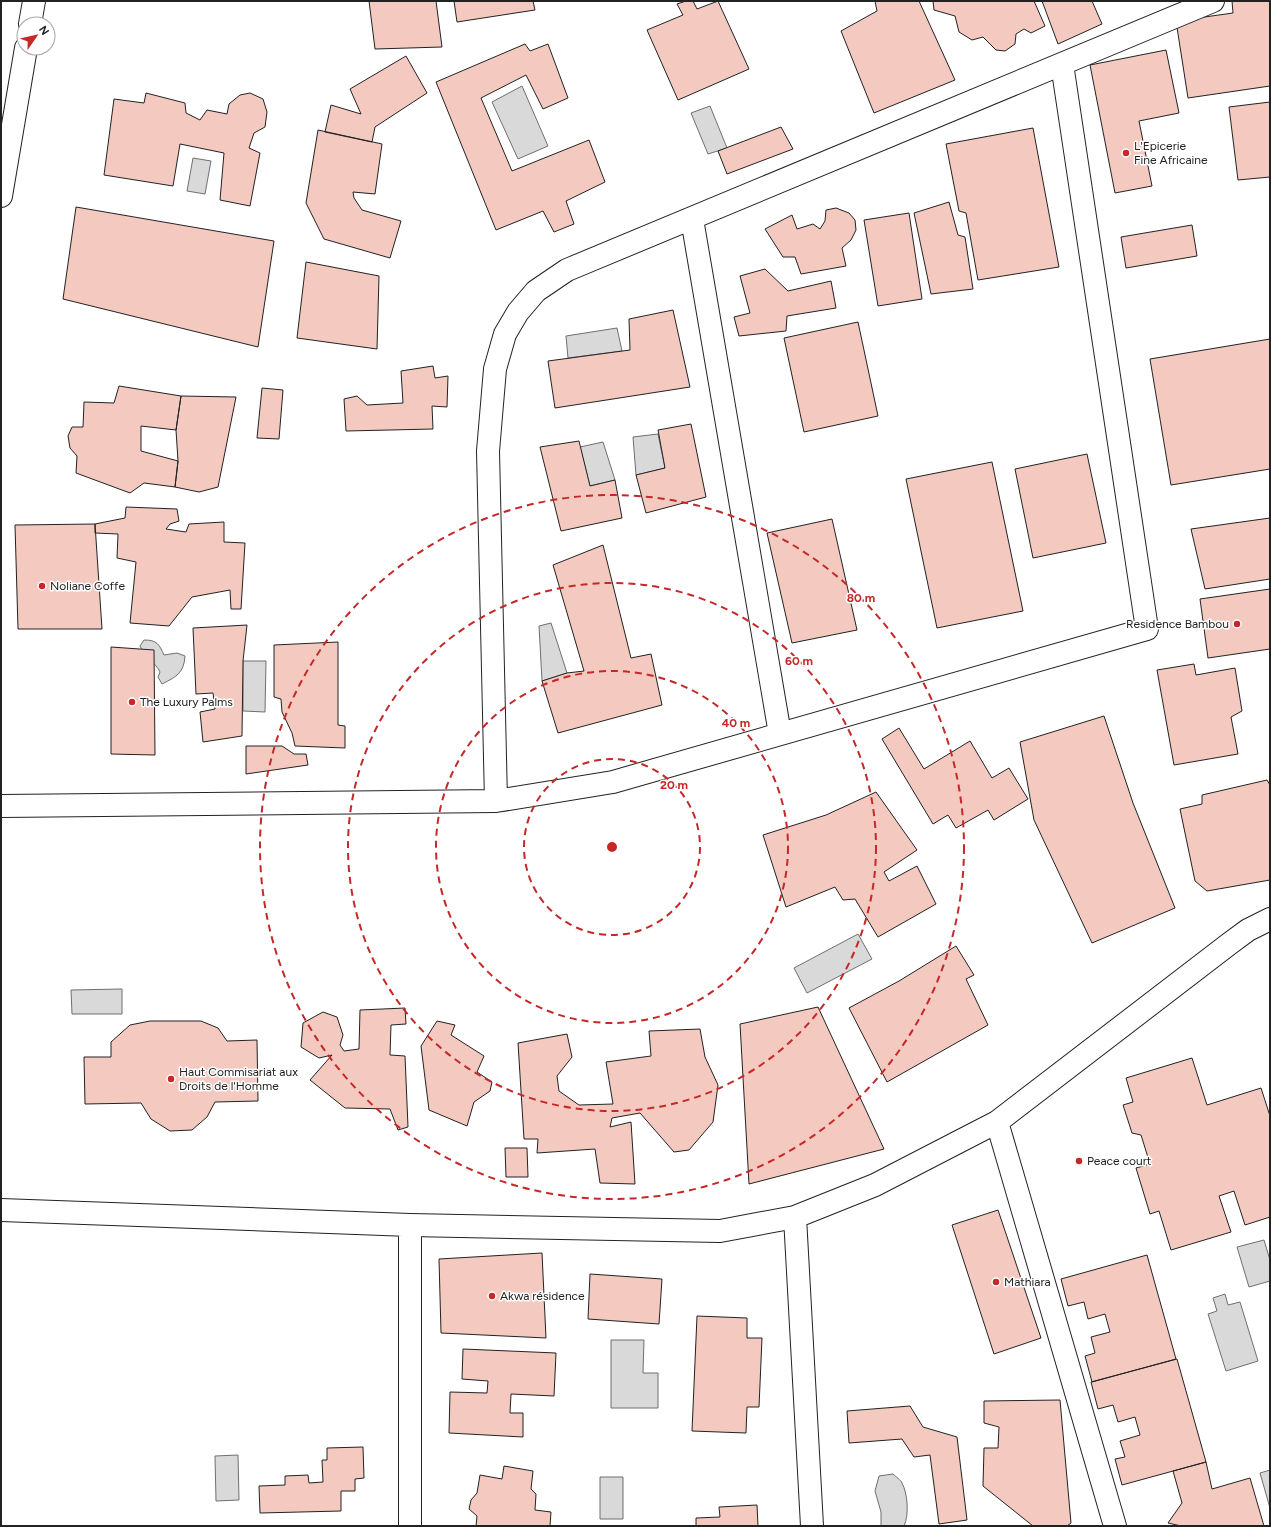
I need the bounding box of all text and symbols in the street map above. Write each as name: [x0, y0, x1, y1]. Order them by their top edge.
north arrow: [16, 16, 56, 56]
text: N: [36, 24, 52, 38]
place label: L'Epicerie Fine Africaine: [1134, 139, 1208, 167]
marker: L'Epicerie Fine Africaine: [1121, 148, 1131, 158]
place label: Noliane Coffe: [50, 579, 125, 593]
marker: Noliane Coffe: [37, 581, 47, 591]
text: 80 m: [847, 591, 875, 605]
place label: Residence Bambou: [1126, 617, 1229, 631]
marker: Residence Bambou: [1232, 619, 1242, 629]
text: 60 m: [785, 654, 813, 668]
place label: The Luxury Palms: [140, 695, 233, 709]
marker: The Luxury Palms: [127, 697, 137, 707]
text: 40 m: [722, 716, 750, 730]
text: 20 m: [660, 778, 688, 792]
centre of rings: [605, 840, 619, 854]
place label: Haut Commisariat aux Droits de l'Homme: [179, 1065, 298, 1093]
marker: Haut Commisariat aux Droits de l'Homme: [166, 1074, 176, 1084]
place label: Peace court: [1087, 1154, 1152, 1168]
marker: Peace court: [1074, 1156, 1084, 1166]
place label: Mathiara: [1004, 1275, 1051, 1289]
marker: Mathiara: [991, 1277, 1001, 1287]
place label: Akwa résidence: [500, 1289, 585, 1303]
marker: Akwa résidence: [487, 1291, 497, 1301]

